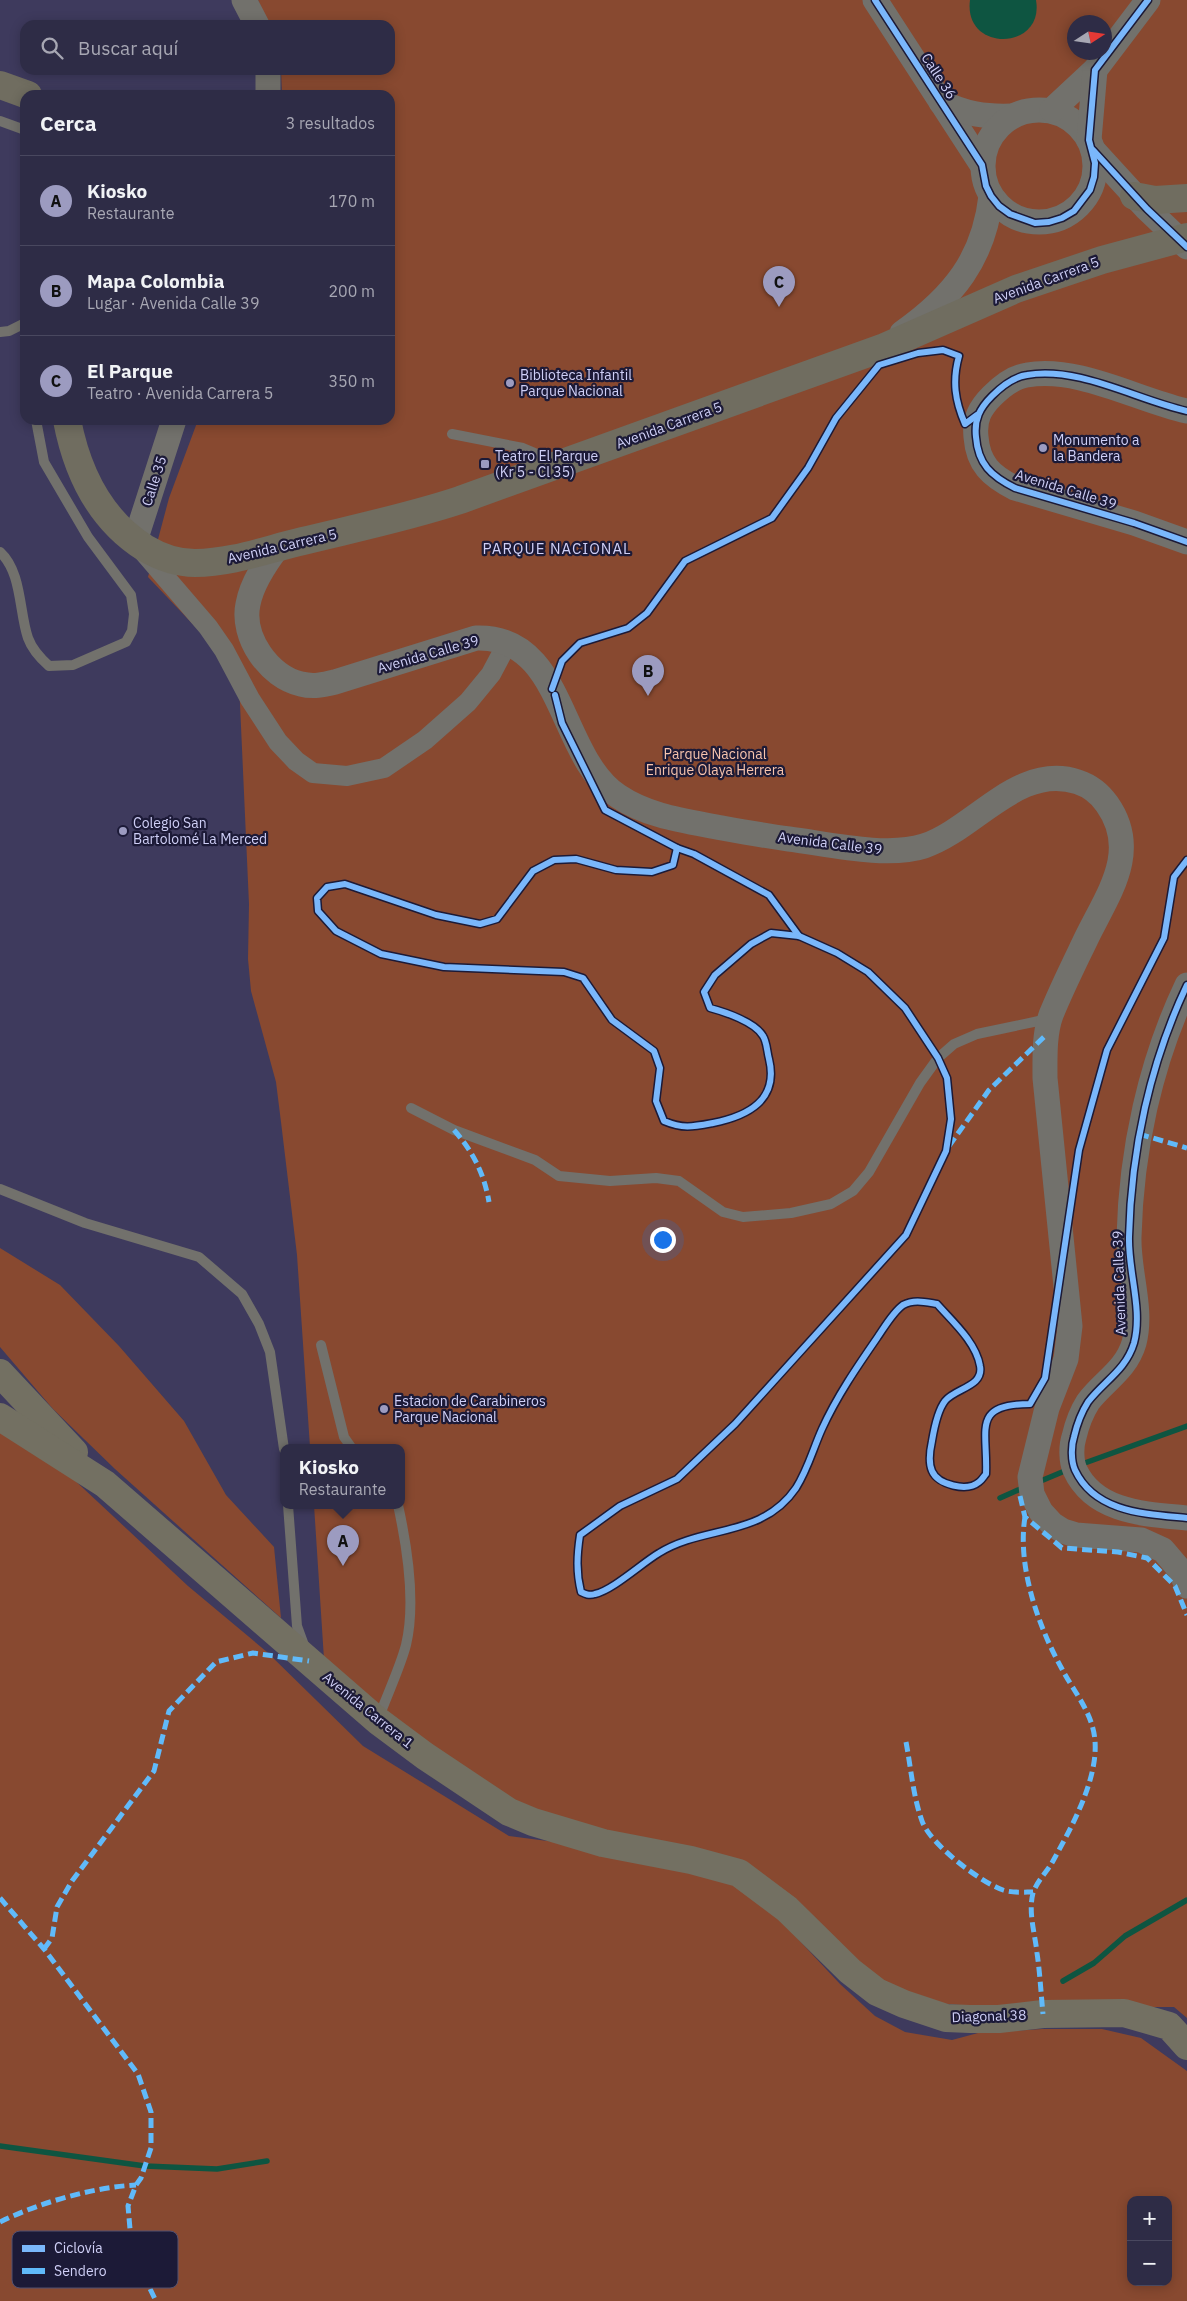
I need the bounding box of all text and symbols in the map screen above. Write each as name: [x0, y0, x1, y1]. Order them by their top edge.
north arrow: [1067, 15, 1112, 60]
search box: [20, 20, 395, 75]
icon: search: [38, 34, 66, 62]
text: Buscar aquí: [78, 36, 178, 60]
street label: Calle 36: [917, 49, 961, 103]
text: Cerca: [40, 109, 97, 137]
text: 3 resultados: [286, 113, 375, 133]
text: Kiosko: [87, 179, 147, 203]
text: A: [51, 191, 61, 211]
text: 170 m: [328, 191, 375, 211]
text: Restaurante: [87, 203, 175, 223]
street label: Avenida Carrera 5: [990, 252, 1102, 308]
pin: C: [763, 266, 795, 307]
text: Mapa Colombia: [87, 269, 225, 293]
text: B: [51, 281, 61, 301]
text: 200 m: [328, 281, 375, 301]
text: Lugar · Avenida Calle 39: [87, 293, 260, 313]
text: El Parque: [87, 359, 173, 383]
place label: Biblioteca Infantil Parque Nacional: [520, 366, 632, 400]
text: C: [51, 371, 61, 391]
text: 350 m: [328, 371, 375, 391]
marker: Biblioteca Infantil Parque Nacional: [504, 377, 516, 389]
text: Teatro · Avenida Carrera 5: [87, 383, 273, 403]
street label: Avenida Carrera 5: [613, 397, 725, 453]
place label: Monumento a la Bandera: [1053, 431, 1140, 465]
marker: Monumento a la Bandera: [1037, 442, 1049, 454]
place label: Teatro El Parque (Kr 5 - Cl 35): [495, 447, 599, 481]
street label: Calle 35: [137, 454, 171, 508]
marker: Teatro El Parque (Kr 5 - Cl 35): [479, 458, 491, 470]
street label: Avenida Calle 39: [1013, 465, 1119, 513]
street label: Avenida Carrera 5: [225, 525, 339, 567]
district label: PARQUE NACIONAL: [482, 539, 632, 558]
street label: Avenida Calle 39: [375, 631, 481, 677]
pin: B: [632, 655, 664, 696]
park label: Parque Nacional Enrique Olaya Herrera: [646, 745, 785, 779]
place label: Colegio San Bartolomé La Merced: [133, 814, 267, 848]
marker: Colegio San Bartolomé La Merced: [117, 825, 129, 837]
street label: Avenida Calle 39: [777, 828, 883, 858]
your location: [650, 1227, 676, 1253]
street label: Avenida Calle 39: [1108, 1230, 1130, 1336]
place label: Estacion de Carabineros Parque Nacional: [394, 1392, 546, 1426]
marker: Estacion de Carabineros Parque Nacional: [378, 1403, 390, 1415]
popup: [280, 1444, 405, 1509]
text: Kiosko: [299, 1455, 359, 1479]
text: Restaurante: [299, 1479, 386, 1499]
pin: A: [327, 1525, 359, 1566]
street label: Avenida Carrera 1: [319, 1668, 417, 1752]
street label: Diagonal 38: [951, 2006, 1027, 2026]
map controls: [1127, 2196, 1172, 2286]
button: +: [1127, 2196, 1172, 2241]
legend: [12, 2231, 178, 2288]
text: Ciclovía: [54, 2239, 103, 2257]
button: −: [1127, 2241, 1172, 2286]
text: Sendero: [54, 2262, 107, 2280]

